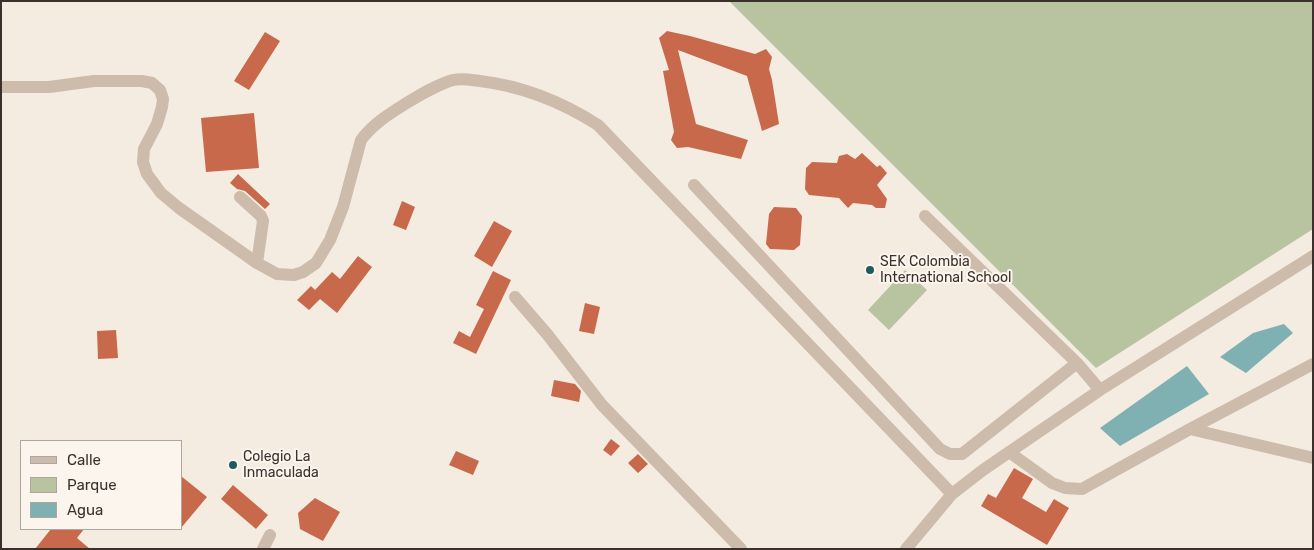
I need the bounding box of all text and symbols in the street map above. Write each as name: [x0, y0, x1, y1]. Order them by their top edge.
place label: SEK Colombia International School: [880, 254, 1011, 286]
marker: SEK Colombia International School: [864, 264, 876, 276]
legend: [20, 440, 182, 530]
place label: Colegio La Inmaculada: [243, 449, 319, 482]
text: Calle: [67, 451, 101, 469]
marker: Colegio La Inmaculada: [227, 459, 239, 471]
text: Parque: [67, 476, 117, 494]
text: Agua: [67, 501, 103, 519]

